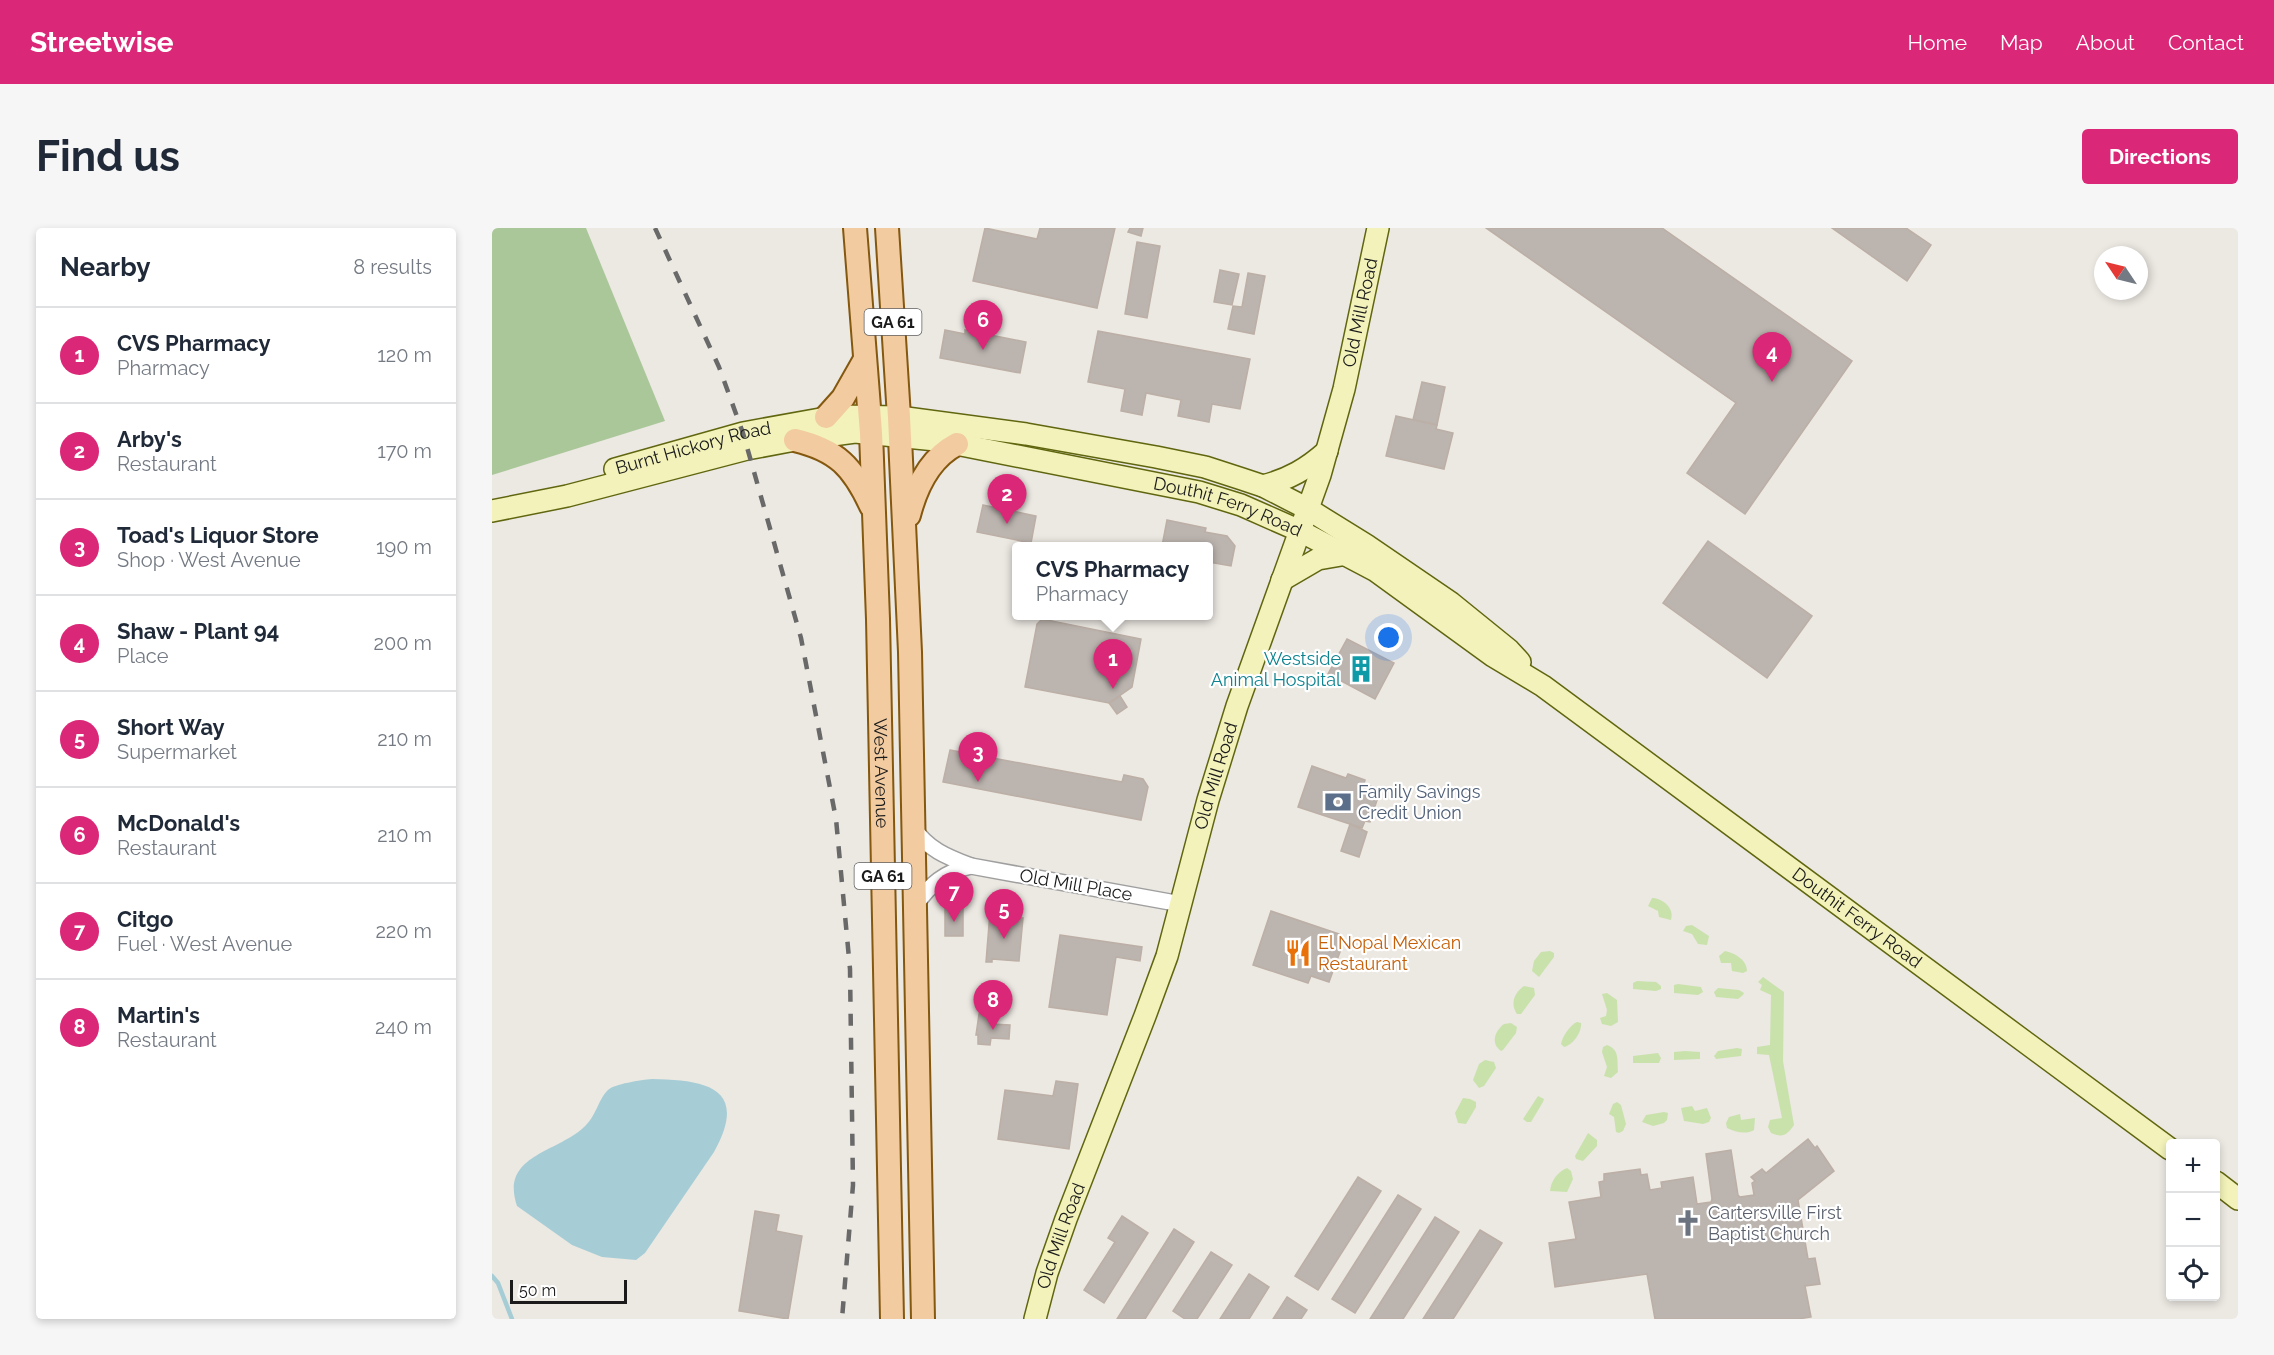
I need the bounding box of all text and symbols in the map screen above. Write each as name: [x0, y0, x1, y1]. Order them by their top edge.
text: Streetwise: [30, 26, 174, 59]
text: Home: [1908, 30, 1967, 55]
text: Map: [2000, 30, 2043, 55]
text: About: [2076, 30, 2135, 55]
text: Contact: [2168, 30, 2244, 55]
button: Directions: [2082, 129, 2238, 184]
text: Find us: [36, 132, 180, 181]
north arrow: [2094, 246, 2148, 300]
text: Nearby: [60, 252, 150, 282]
text: 8 results: [353, 255, 432, 279]
street label: Old Mill Road: [1338, 256, 1381, 369]
pin: 6: [964, 300, 1002, 350]
road number: GA 61: [864, 309, 922, 335]
text: CVS Pharmacy: [117, 330, 271, 356]
pin: 4: [1752, 332, 1792, 382]
text: 1: [75, 343, 84, 367]
text: 120 m: [377, 343, 432, 367]
text: Pharmacy: [117, 356, 210, 380]
street label: Burnt Hickory Road: [613, 417, 773, 478]
text: Arby's: [117, 426, 182, 452]
text: 2: [74, 439, 85, 463]
text: 170 m: [377, 439, 432, 463]
text: Restaurant: [117, 452, 217, 476]
street label: Douthit Ferry Road: [1152, 472, 1305, 541]
pin: 2: [988, 474, 1026, 524]
text: Toad's Liquor Store: [117, 522, 319, 548]
text: 3: [74, 535, 85, 559]
text: 190 m: [376, 535, 432, 559]
popup: [1012, 542, 1213, 620]
text: Shop · West Avenue: [117, 548, 301, 572]
text: CVS Pharmacy: [1036, 556, 1189, 582]
text: Pharmacy: [1036, 582, 1129, 606]
text: Shaw - Plant 94: [117, 618, 279, 644]
your location: [1374, 623, 1403, 652]
text: 4: [74, 631, 85, 655]
text: 200 m: [374, 631, 432, 655]
pin: 1: [1094, 640, 1132, 689]
text: Place: [117, 644, 168, 668]
place label: Westside Animal Hospital: [1211, 648, 1341, 690]
building icon: Westside Animal Hospital: [1346, 654, 1376, 684]
text: Short Way: [117, 714, 225, 740]
street label: West Avenue: [870, 718, 893, 829]
street label: Old Mill Road: [1190, 720, 1241, 832]
text: 5: [74, 727, 85, 751]
text: 210 m: [377, 727, 432, 751]
pin: 3: [958, 732, 998, 782]
text: Supermarket: [117, 740, 237, 764]
place label: Family Savings Credit Union: [1358, 781, 1481, 823]
bank icon: Family Savings Credit Union: [1323, 787, 1353, 817]
text: McDonald's: [117, 810, 240, 836]
text: 6: [73, 823, 86, 847]
text: 210 m: [377, 823, 432, 847]
text: Restaurant: [117, 836, 217, 860]
road number: GA 61: [854, 863, 912, 889]
street label: Douthit Ferry Road: [1788, 863, 1926, 972]
street label: Old Mill Place: [1018, 864, 1134, 905]
pin: 7: [934, 872, 974, 922]
pin: 5: [984, 890, 1024, 939]
text: Citgo: [117, 906, 173, 932]
text: 7: [74, 919, 85, 943]
text: 220 m: [375, 919, 432, 943]
text: Fuel · West Avenue: [117, 932, 292, 956]
place label: El Nopal Mexican Restaurant: [1318, 932, 1461, 974]
restaurant icon: El Nopal Mexican Restaurant: [1283, 938, 1313, 968]
pin: 8: [974, 980, 1012, 1030]
text: Martin's: [117, 1002, 200, 1028]
text: 8: [73, 1015, 86, 1039]
text: 240 m: [375, 1015, 432, 1039]
text: Restaurant: [117, 1028, 217, 1052]
map controls: [2166, 1139, 2220, 1301]
button: +: [2166, 1139, 2220, 1193]
street label: Old Mill Road: [1032, 1180, 1089, 1291]
button: −: [2166, 1193, 2220, 1247]
place label: Cartersville First Baptist Church: [1708, 1202, 1842, 1244]
church icon: Cartersville First Baptist Church: [1673, 1208, 1703, 1238]
button: locate: [2166, 1247, 2220, 1301]
scale bar: [510, 1277, 627, 1304]
text: 50 m: [519, 1281, 556, 1300]

